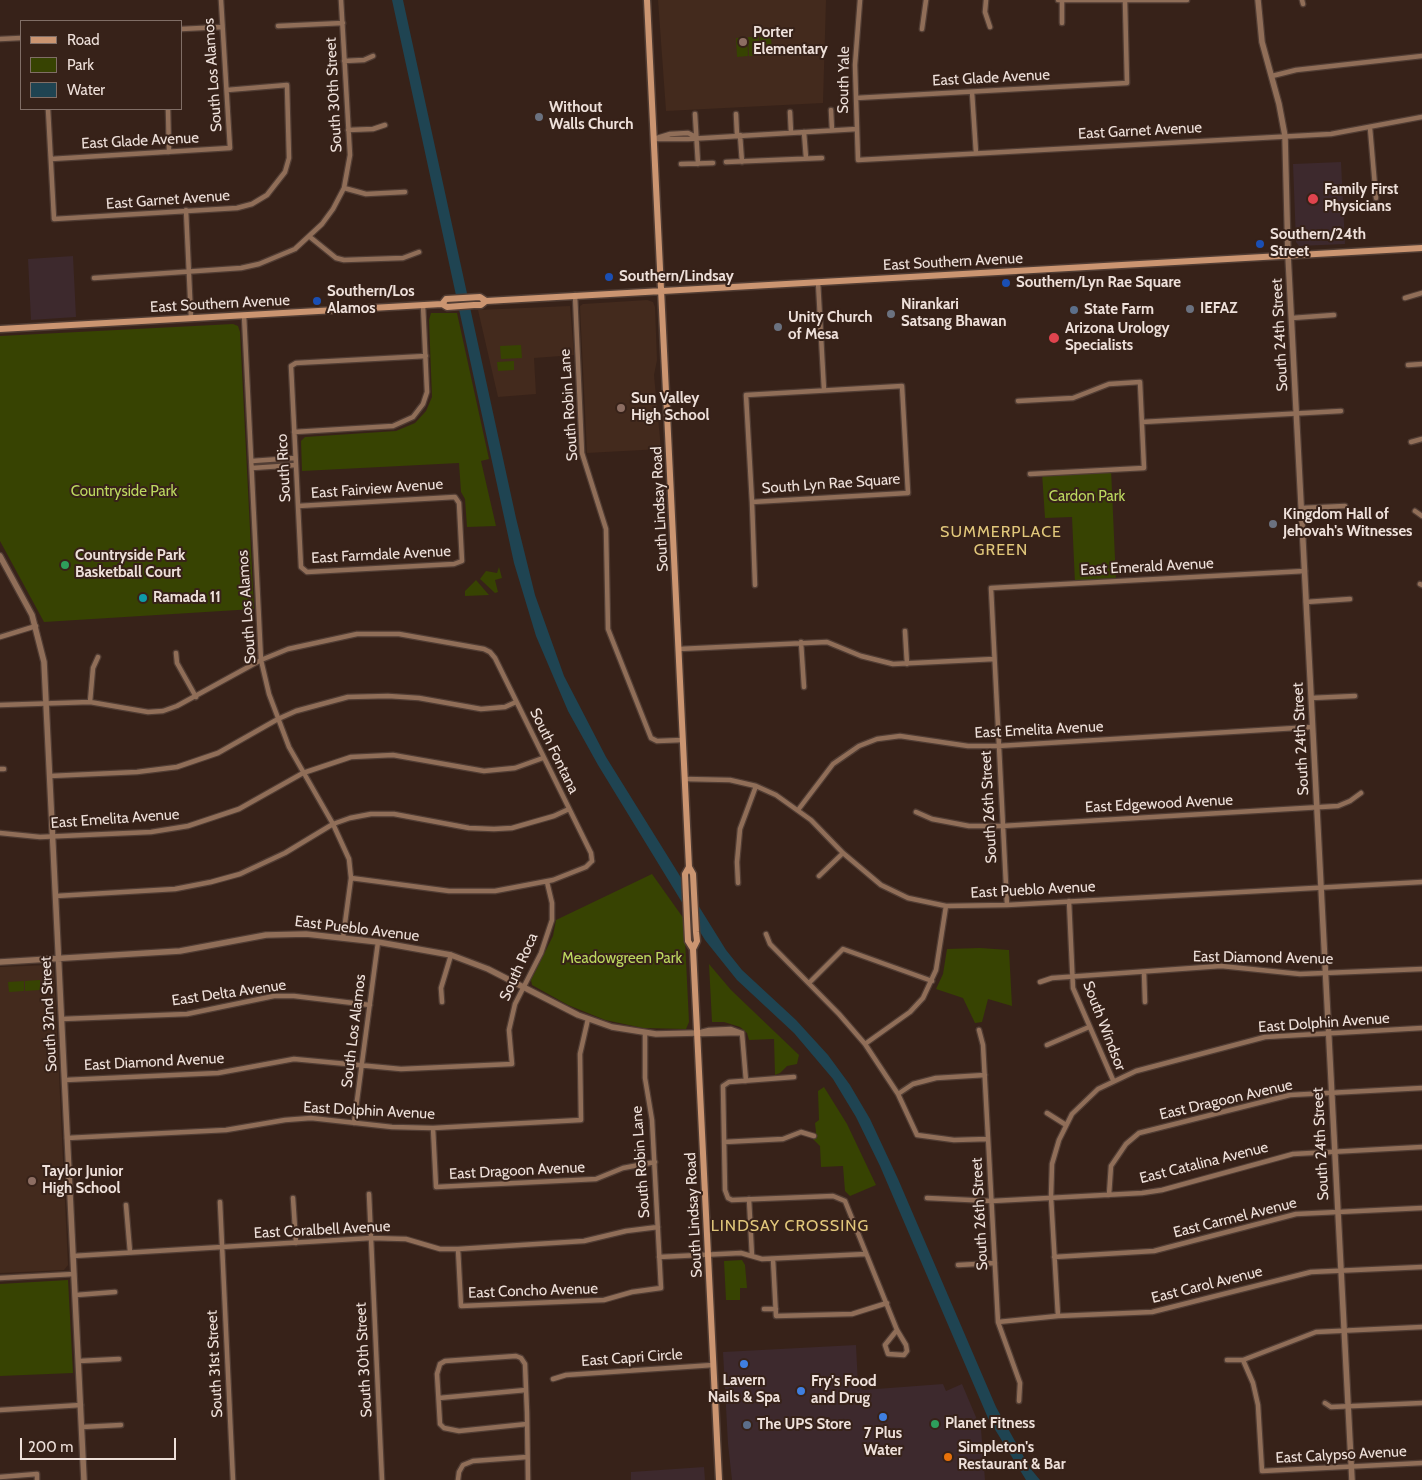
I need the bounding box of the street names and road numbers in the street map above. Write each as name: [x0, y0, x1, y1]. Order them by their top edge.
street label: South Los Alamos: [200, 17, 226, 133]
street label: South 30th Street: [322, 37, 346, 153]
street label: South Yale: [834, 46, 854, 114]
street label: East Glade Avenue: [932, 66, 1050, 90]
street label: East Garnet Avenue: [1077, 119, 1203, 143]
street label: East Glade Avenue: [81, 129, 199, 153]
street label: East Garnet Avenue: [105, 187, 231, 213]
street label: East Southern Avenue: [883, 249, 1023, 275]
street label: South 24th Street: [1268, 278, 1292, 392]
street label: East Southern Avenue: [150, 291, 290, 317]
street label: South Robin Lane: [556, 348, 582, 462]
street label: South Rico: [273, 433, 295, 503]
street label: South Lindsay Road: [648, 446, 672, 572]
street label: South Lyn Rae Square: [761, 470, 901, 498]
street label: East Fairview Avenue: [310, 475, 444, 503]
street label: East Farmdale Avenue: [311, 542, 451, 568]
street label: South Los Alamos: [234, 549, 260, 665]
street label: East Emerald Avenue: [1080, 555, 1214, 579]
street label: South 24th Street: [1289, 682, 1313, 796]
street label: South Fontana: [526, 705, 582, 797]
street label: East Emelita Avenue: [974, 718, 1104, 742]
street label: South 26th Street: [977, 750, 1001, 864]
street label: East Edgewood Avenue: [1085, 791, 1233, 817]
street label: East Emelita Avenue: [50, 806, 180, 832]
street label: East Pueblo Avenue: [970, 878, 1096, 902]
street label: East Pueblo Avenue: [294, 912, 420, 946]
street label: South Roca: [496, 930, 542, 1004]
street label: East Diamond Avenue: [1193, 948, 1333, 968]
street label: South 32nd Street: [37, 956, 61, 1072]
street label: South Los Alamos: [338, 973, 370, 1089]
street label: East Delta Avenue: [171, 976, 287, 1010]
street label: South Windsor: [1079, 979, 1129, 1073]
street label: East Dolphin Avenue: [1258, 1009, 1390, 1037]
street label: East Diamond Avenue: [83, 1049, 225, 1075]
street label: East Dragoon Avenue: [1158, 1076, 1294, 1124]
street label: South 24th Street: [1309, 1087, 1333, 1201]
street label: East Dolphin Avenue: [303, 1099, 435, 1123]
street label: South Robin Lane: [628, 1105, 654, 1219]
street label: East Catalina Avenue: [1138, 1138, 1270, 1188]
street label: South Lindsay Road: [682, 1152, 706, 1278]
street label: South 26th Street: [968, 1157, 992, 1271]
street label: East Dragoon Avenue: [449, 1158, 585, 1184]
street label: East Carmel Avenue: [1171, 1194, 1299, 1242]
street label: East Coralbell Avenue: [253, 1217, 391, 1243]
street label: East Carol Avenue: [1150, 1262, 1264, 1308]
street label: East Concho Avenue: [468, 1280, 598, 1302]
street label: South 30th Street: [352, 1302, 376, 1418]
street label: South 31st Street: [203, 1310, 227, 1418]
street label: East Capri Circle: [581, 1345, 683, 1371]
street label: East Calypso Avenue: [1275, 1443, 1407, 1467]

